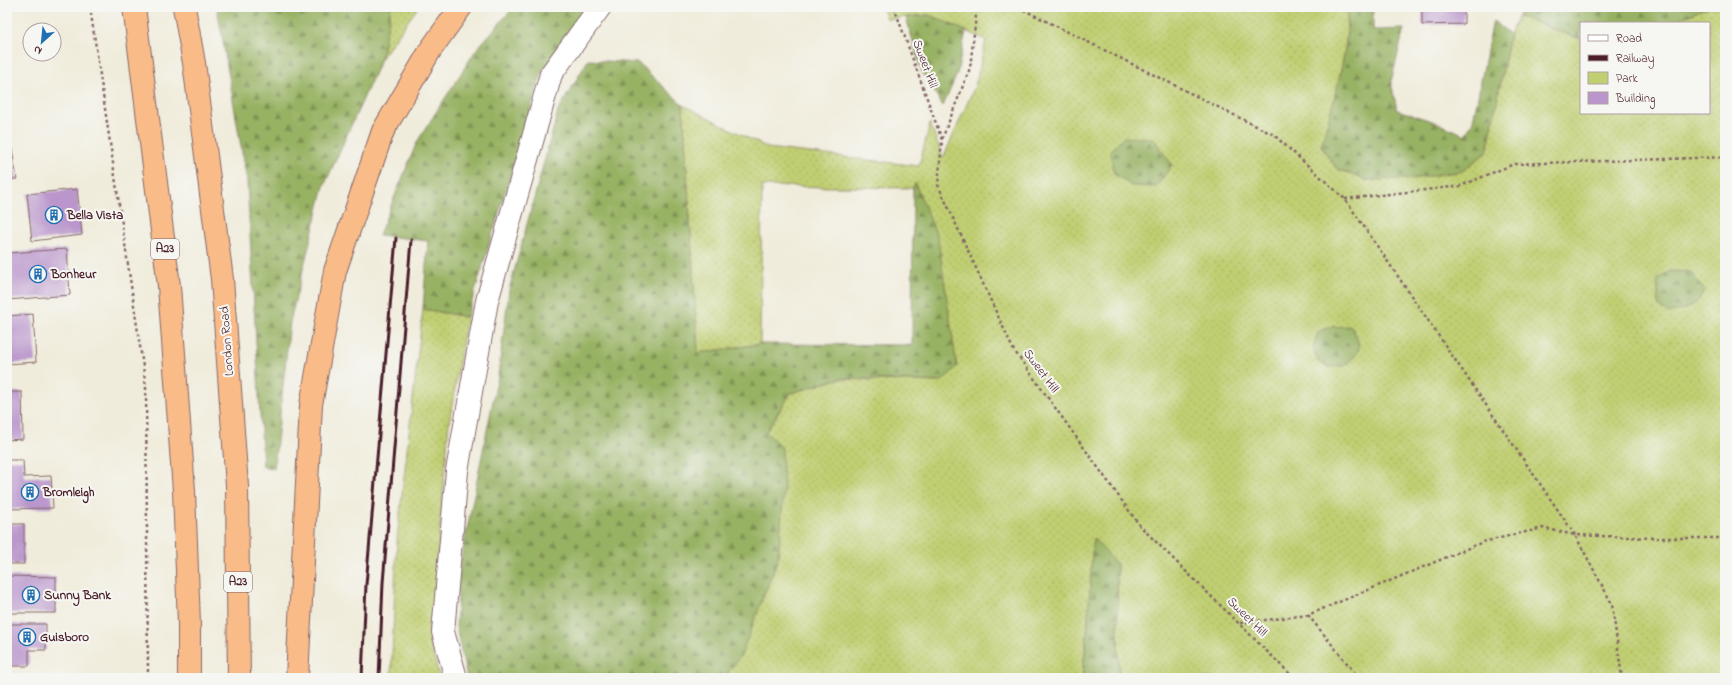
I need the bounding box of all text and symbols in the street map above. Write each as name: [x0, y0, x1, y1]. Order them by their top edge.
north arrow: [22, 22, 62, 62]
legend: [1580, 22, 1710, 114]
text: Road: [1616, 30, 1642, 48]
street label: Sweet Hill: [907, 37, 943, 91]
text: N: [31, 41, 45, 59]
text: Railway: [1616, 50, 1655, 69]
text: Park: [1616, 70, 1638, 88]
text: Building: [1615, 90, 1655, 109]
building icon: Bella Vista: [44, 205, 64, 225]
place label: Bella Vista: [66, 206, 123, 225]
road number: A23: [151, 239, 179, 259]
building icon: Bonheur: [28, 264, 48, 284]
place label: Bonheur: [50, 265, 97, 284]
street label: London Road: [215, 305, 239, 377]
street label: Sweet Hill: [1019, 345, 1063, 397]
building icon: Bromleigh: [20, 482, 40, 502]
place label: Bromleigh: [42, 483, 94, 504]
road number: A23: [224, 572, 252, 592]
building icon: Sunny Bank: [21, 585, 41, 605]
place label: Sunny Bank: [44, 586, 111, 607]
street label: Sweet Hill: [1222, 592, 1272, 642]
building icon: Guisboro: [17, 627, 37, 647]
place label: Guisboro: [40, 628, 89, 647]

